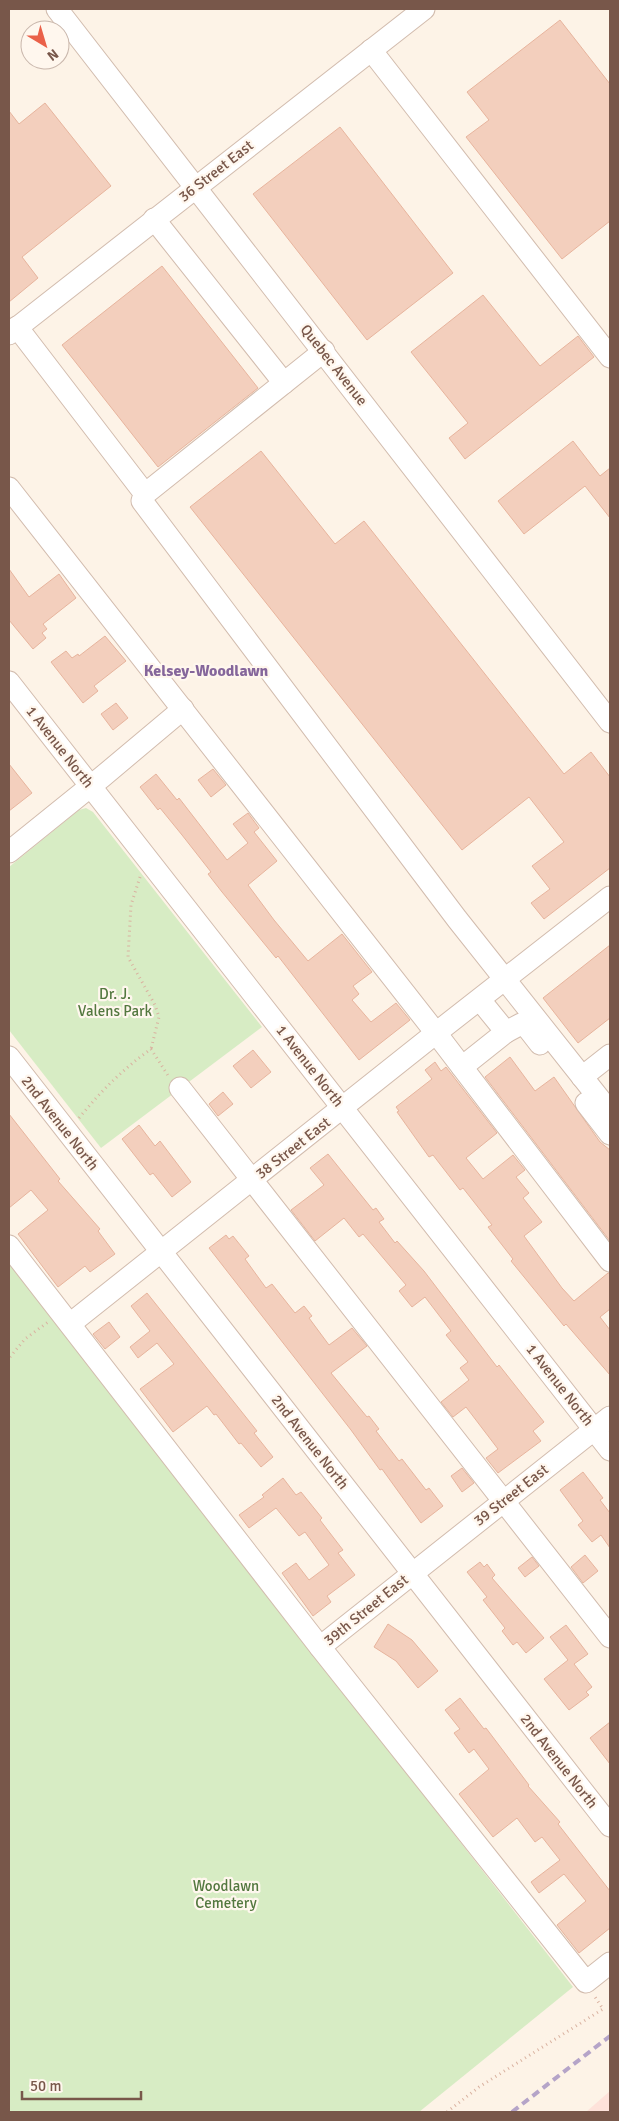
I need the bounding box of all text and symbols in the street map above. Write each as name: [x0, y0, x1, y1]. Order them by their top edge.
north arrow: [20, 20, 70, 70]
text: N: [44, 45, 62, 65]
street label: 36 Street East: [175, 136, 257, 206]
street label: Quebec Avenue: [297, 321, 371, 409]
district label: Kelsey-Woodlawn: [144, 661, 269, 681]
street label: 1 Avenue North: [22, 703, 98, 791]
park label: Dr. J. Valens Park: [78, 985, 153, 1020]
street label: 1 Avenue North: [272, 1022, 348, 1110]
street label: 2nd Avenue North: [18, 1072, 102, 1174]
street label: 38 Street East: [252, 1113, 334, 1183]
street label: 1 Avenue North: [522, 1341, 598, 1429]
street label: 2nd Avenue North: [268, 1391, 352, 1493]
street label: 39 Street East: [470, 1460, 552, 1530]
street label: 39th Street East: [320, 1571, 412, 1649]
street label: 2nd Avenue North: [517, 1710, 601, 1812]
park label: Woodlawn Cemetery: [193, 1877, 259, 1912]
scale bar: [22, 2068, 141, 2100]
text: 50 m: [30, 2077, 61, 2095]

